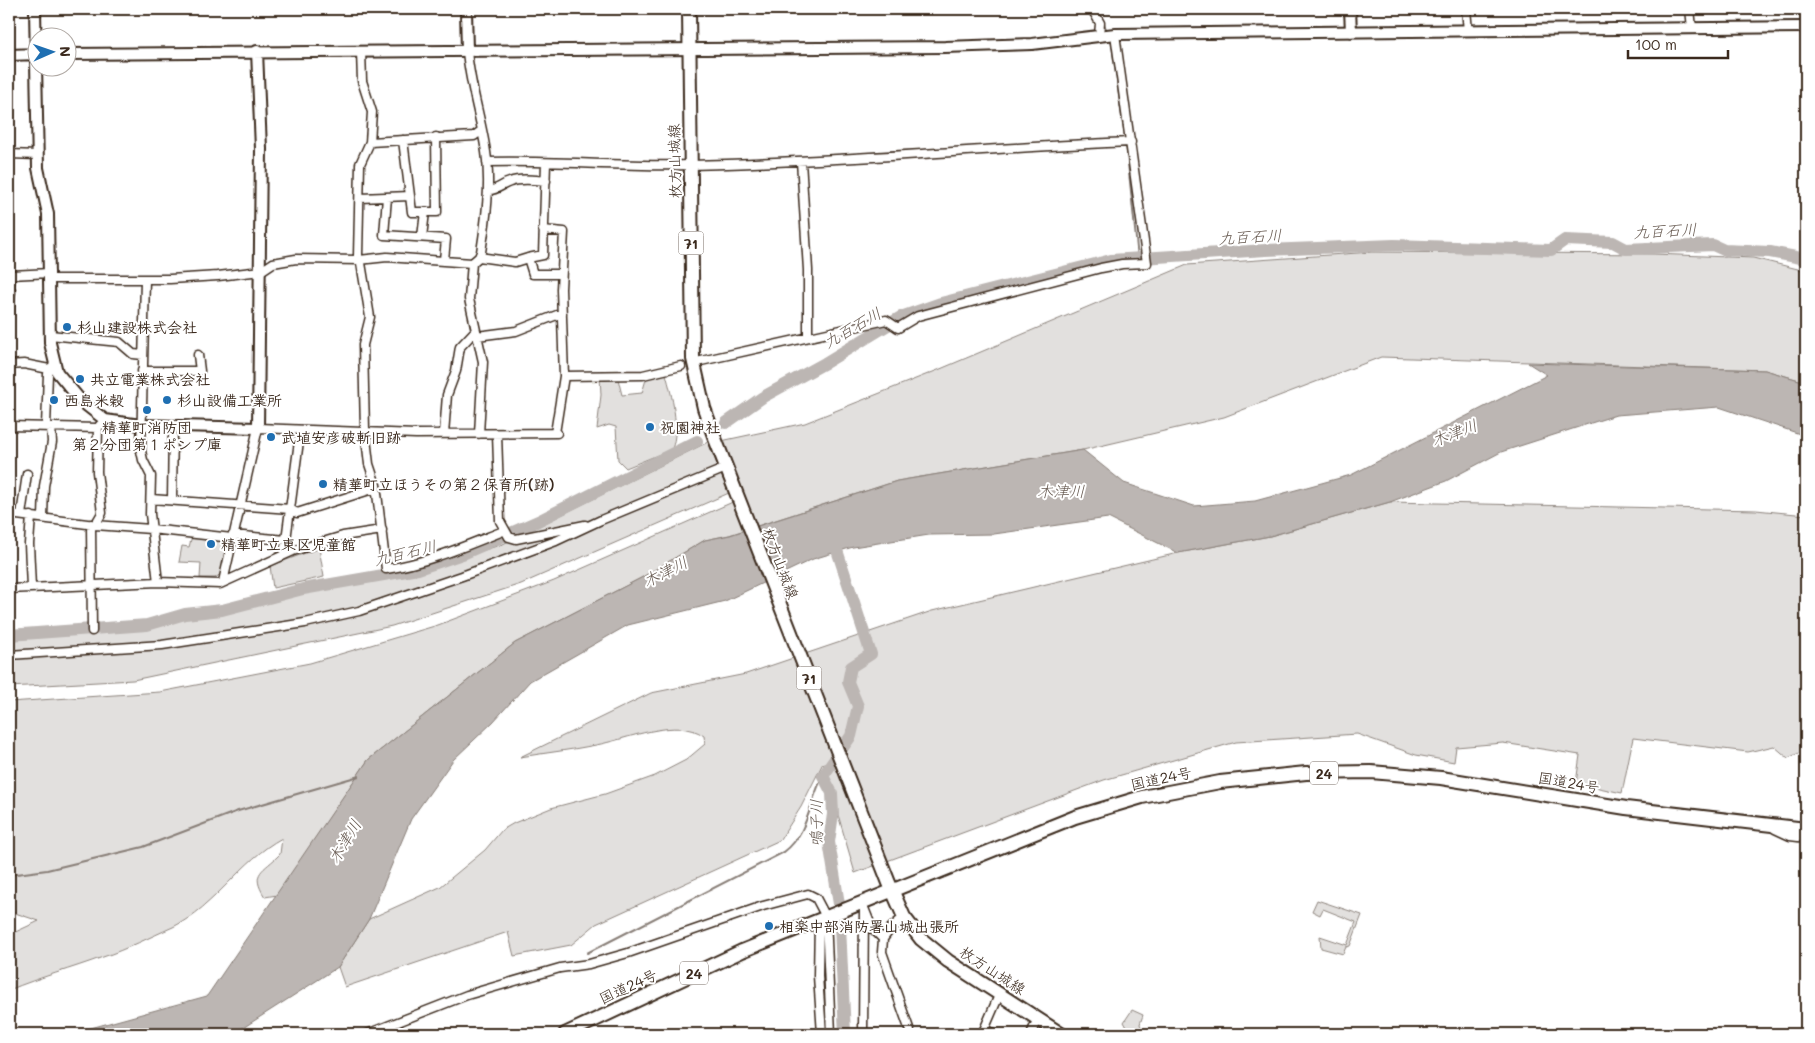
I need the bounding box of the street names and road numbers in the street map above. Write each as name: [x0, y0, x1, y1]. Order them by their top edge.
street label: 枚方山城線: [663, 123, 685, 199]
road number: 71: [678, 232, 704, 254]
street label: 枚方山城線: [758, 524, 804, 602]
road number: 71: [796, 666, 822, 690]
road number: 24: [1310, 761, 1338, 784]
street label: 国道24号: [1129, 762, 1193, 794]
street label: 国道24号: [1537, 767, 1601, 797]
street label: 枚方山城線: [956, 941, 1030, 999]
road number: 24: [680, 961, 708, 984]
street label: 国道24号: [596, 964, 660, 1008]

